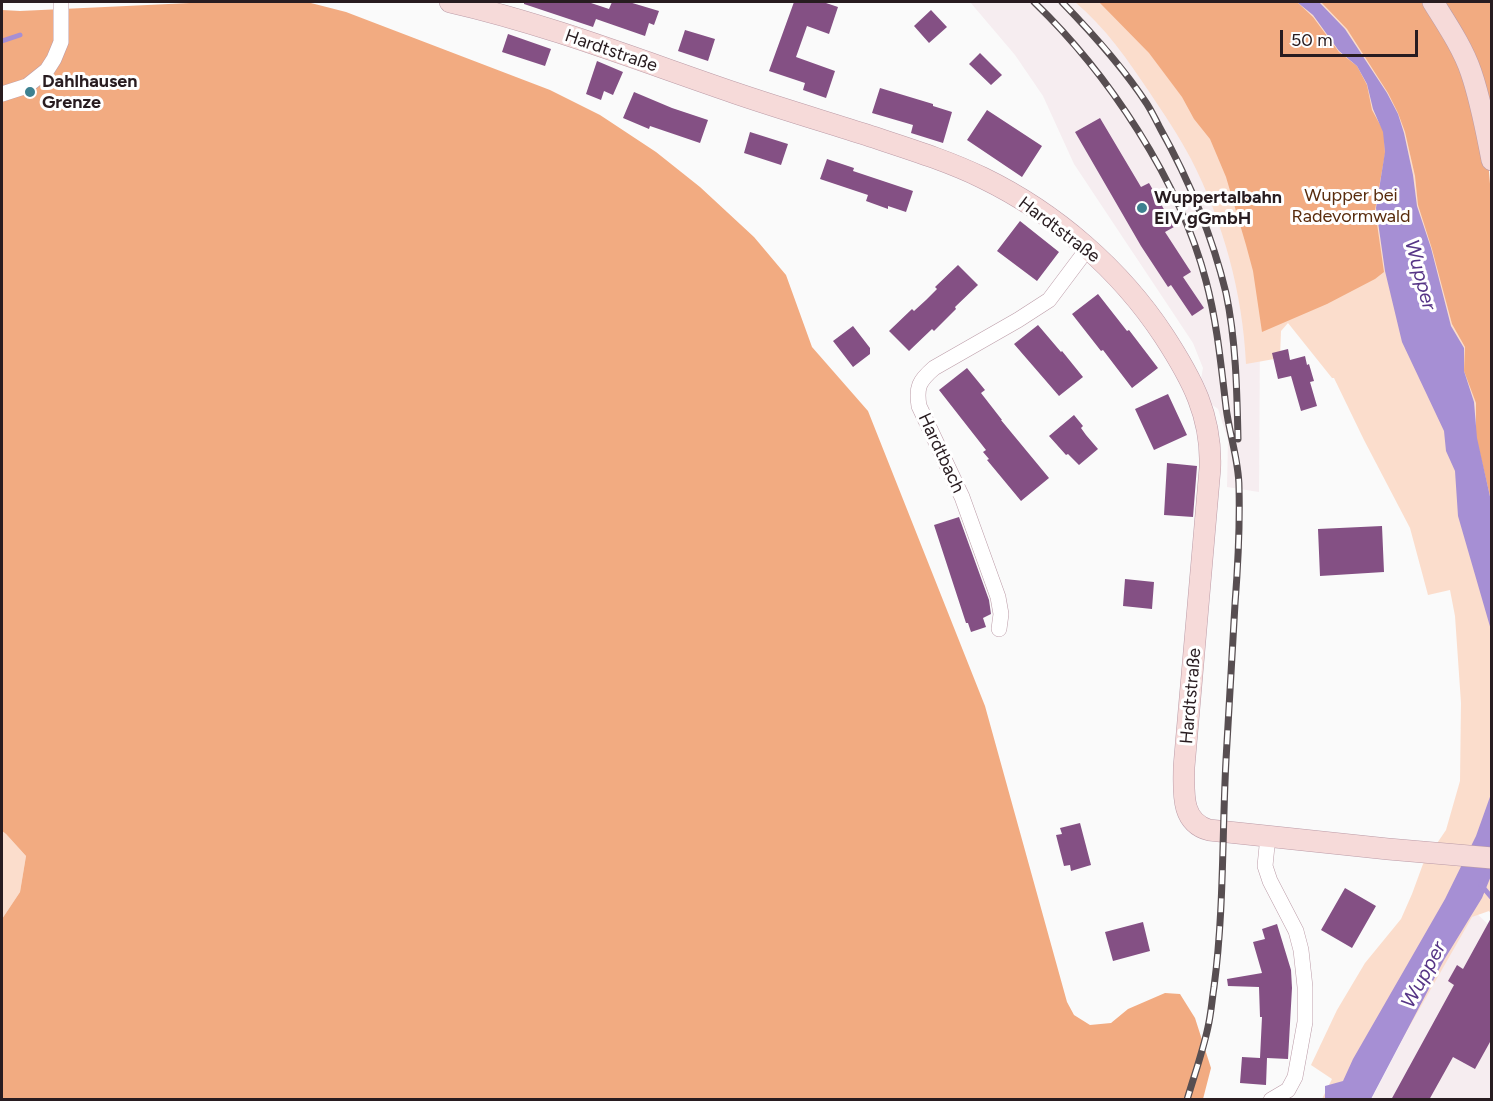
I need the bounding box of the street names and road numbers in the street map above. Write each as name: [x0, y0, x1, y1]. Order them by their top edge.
street label: Hardtstraße: [562, 25, 660, 77]
street label: Hardtstraße: [1014, 192, 1104, 268]
street label: Hardtbach: [913, 410, 969, 496]
street label: Hardtstraße: [1176, 647, 1206, 745]

